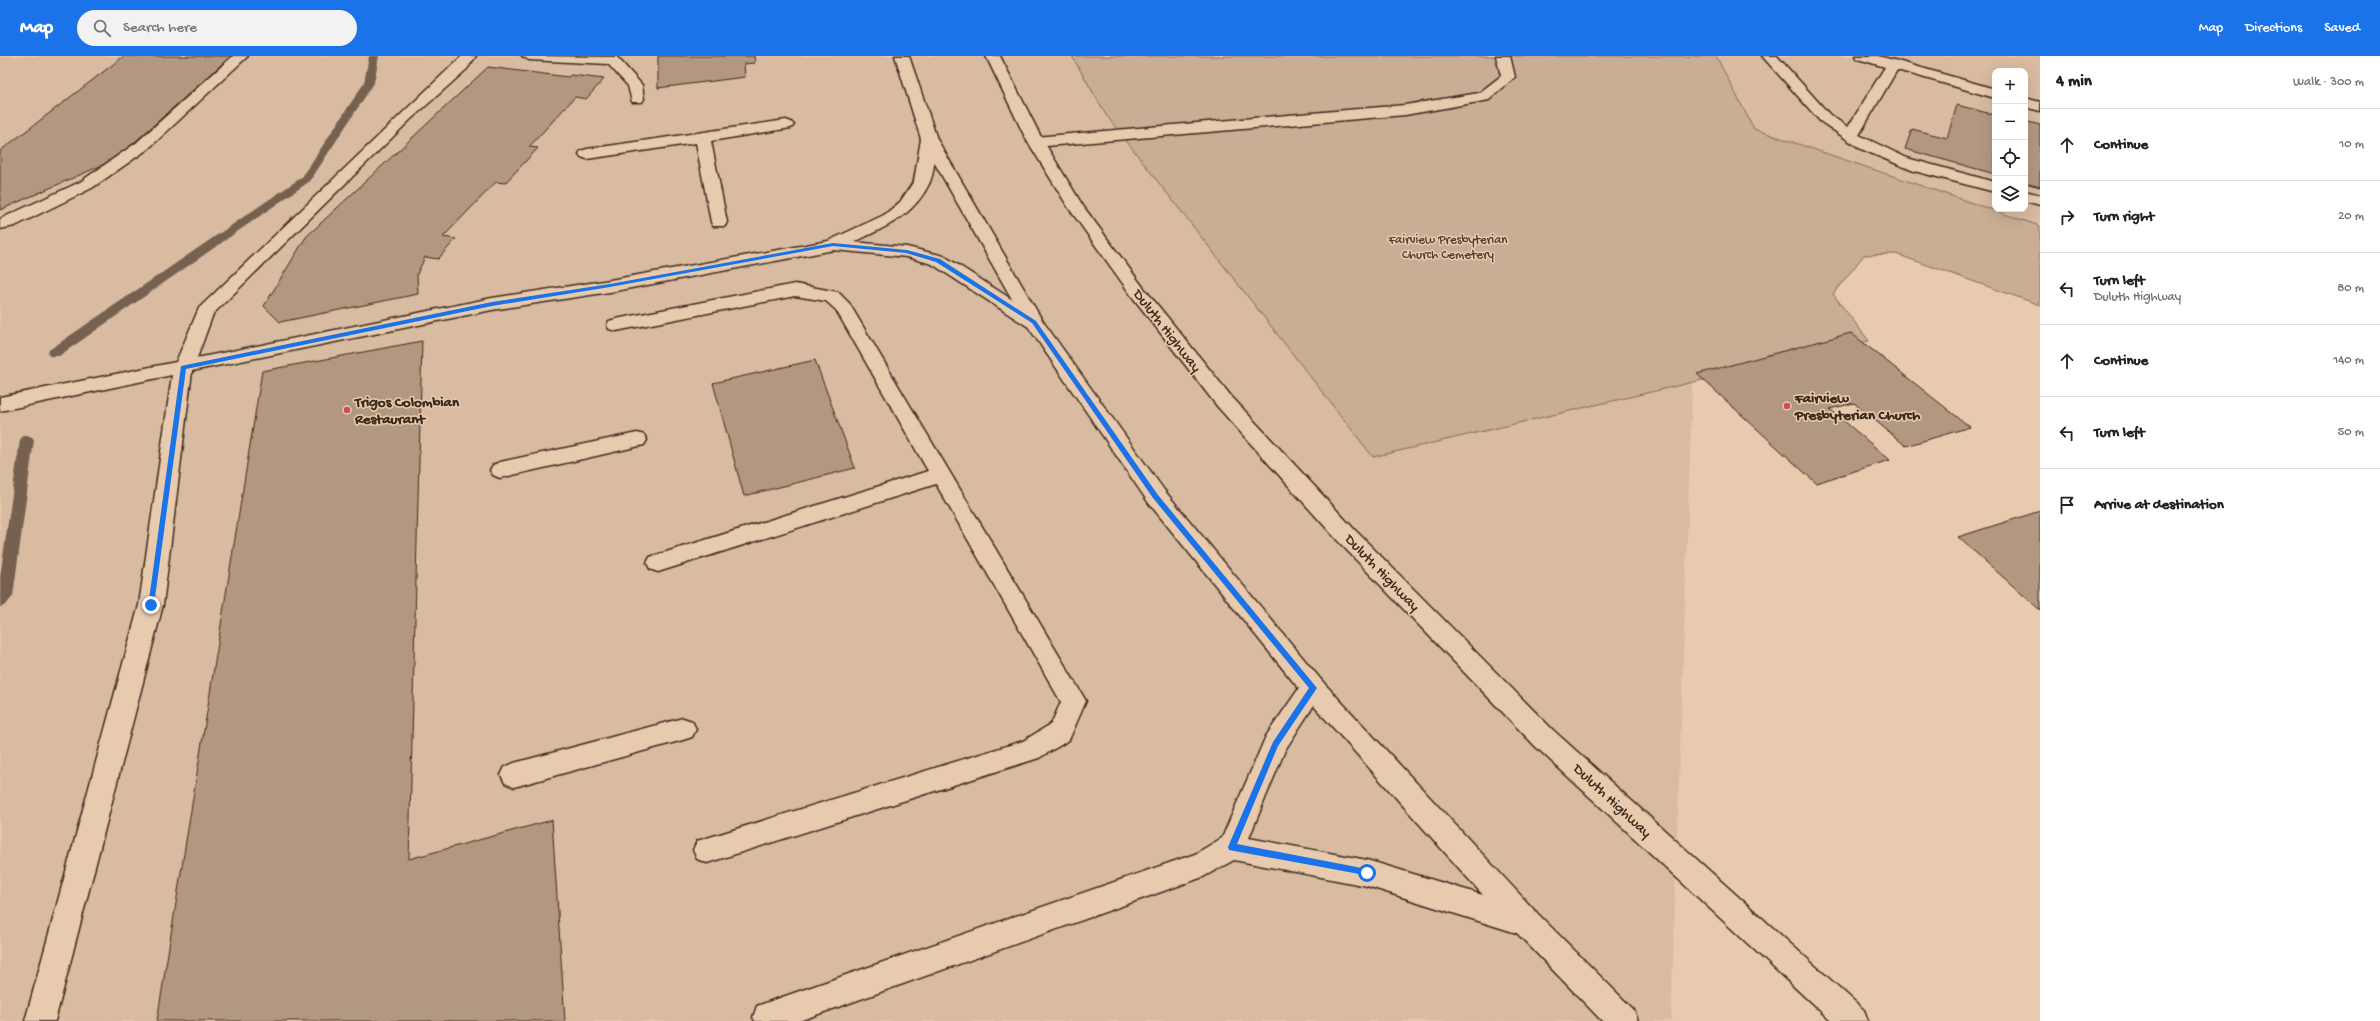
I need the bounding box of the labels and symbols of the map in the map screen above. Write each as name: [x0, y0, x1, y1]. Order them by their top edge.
park label: Fairview Presbyterian Church Cemetery: [1387, 233, 1508, 263]
street label: Duluth Highway: [1128, 285, 1205, 377]
place label: Fairview Presbyterian Church: [1794, 390, 1920, 425]
place label: Trigos Colombian Restaurant: [354, 394, 460, 429]
marker: Fairview Presbyterian Church: [1782, 401, 1792, 411]
marker: Trigos Colombian Restaurant: [342, 405, 352, 415]
street label: Duluth Highway: [1339, 530, 1423, 616]
route end: [142, 596, 160, 614]
street label: Duluth Highway: [1568, 760, 1655, 843]
route start: [1358, 864, 1376, 882]

